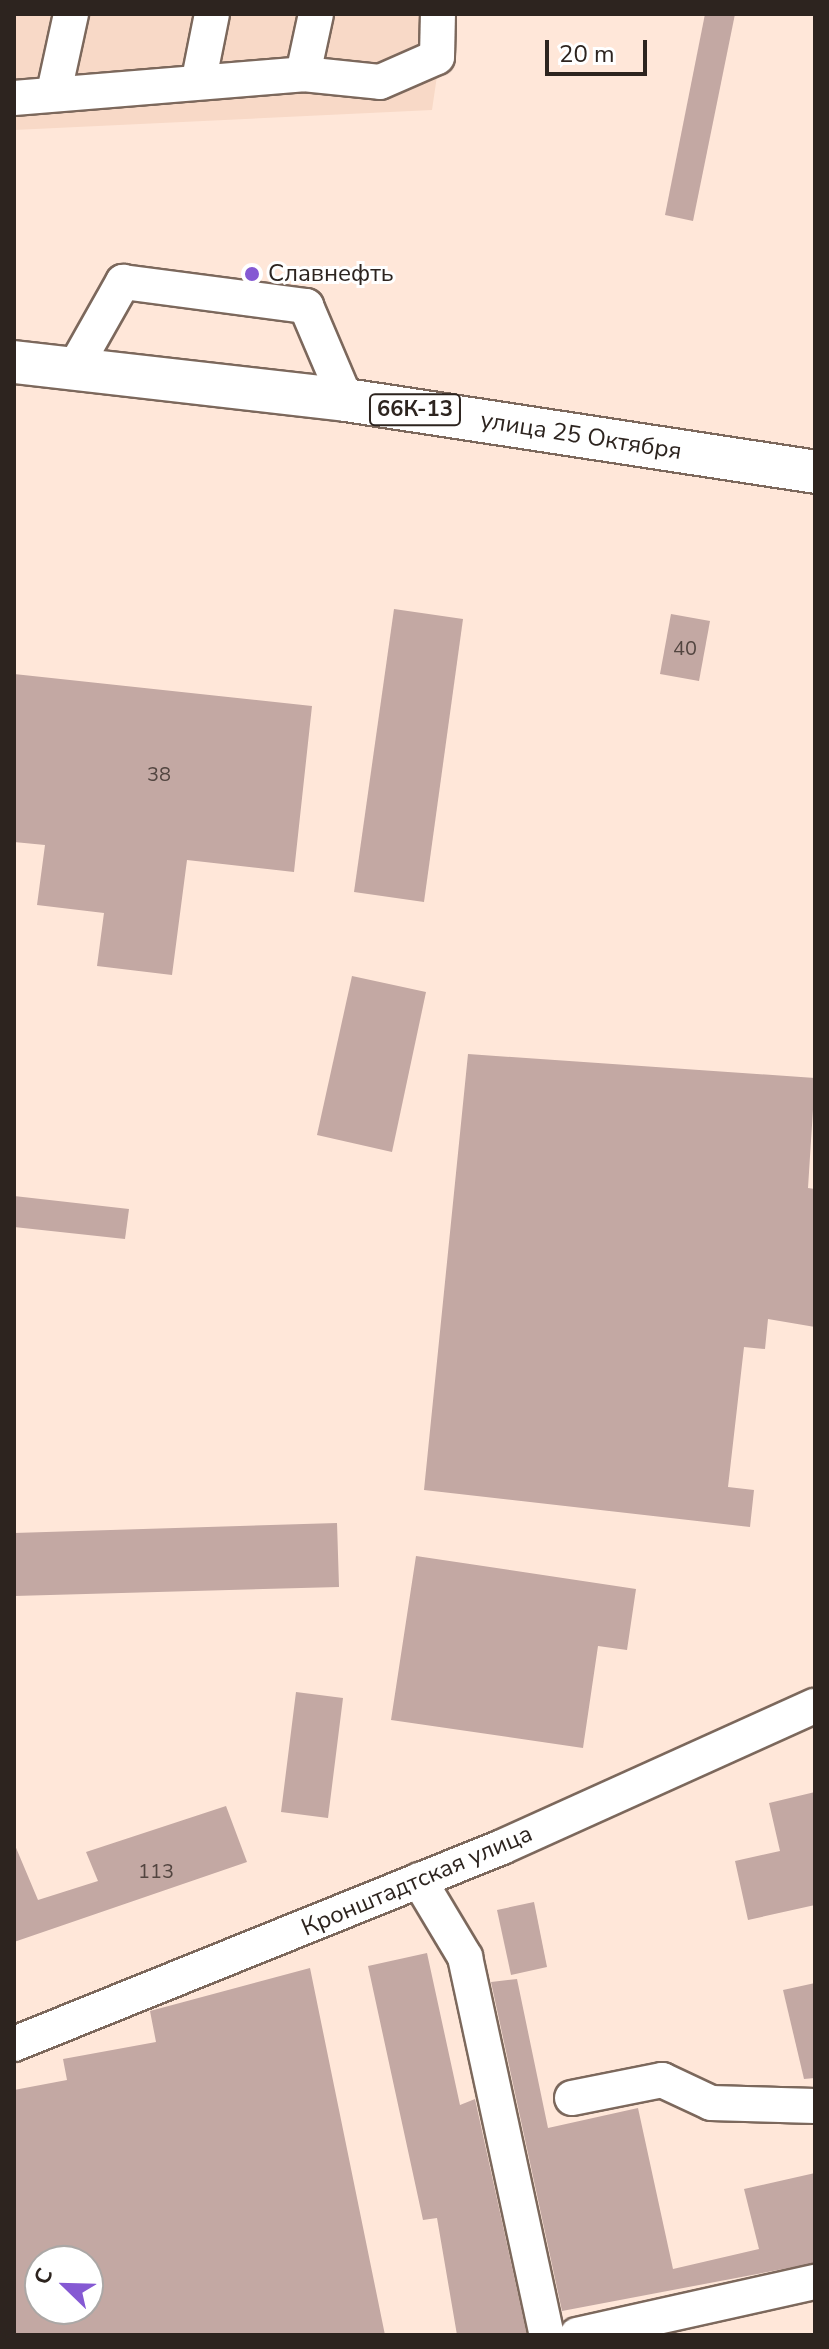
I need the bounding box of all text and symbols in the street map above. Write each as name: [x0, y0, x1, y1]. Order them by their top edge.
scale bar: [549, 24, 651, 74]
text: 20 m: [559, 38, 615, 70]
place label: Славнефть: [268, 260, 394, 288]
marker: Славнефть: [243, 265, 261, 283]
road number: 66К-13: [367, 392, 463, 428]
street label: улица 25 Октября: [478, 406, 684, 466]
house number: 40: [673, 636, 697, 660]
house number: 38: [147, 762, 171, 786]
street label: Кронштадтская улица: [297, 1819, 537, 1943]
house number: 113: [138, 1859, 174, 1883]
north arrow: [24, 2245, 104, 2325]
text: С: [27, 2264, 60, 2289]

